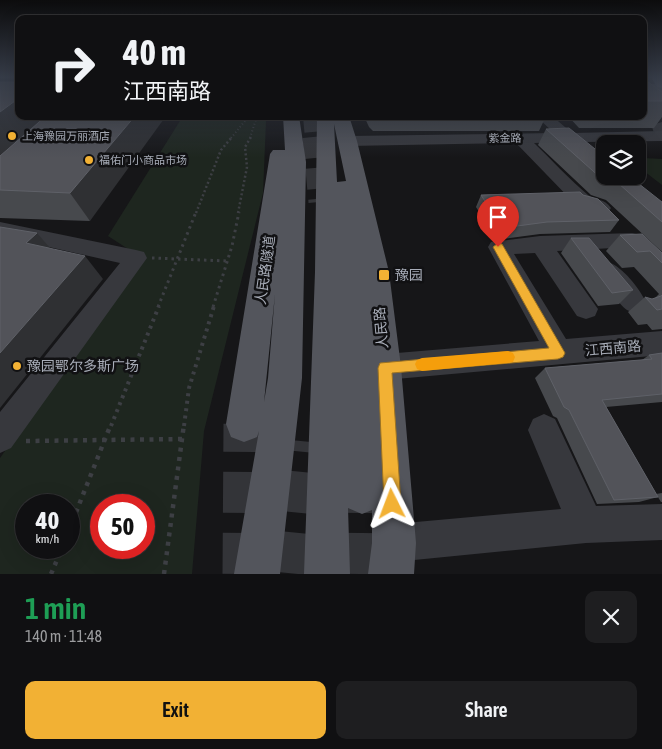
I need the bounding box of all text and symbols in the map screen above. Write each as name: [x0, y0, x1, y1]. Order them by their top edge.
text: 40 m: [123, 32, 186, 72]
icon: right: [40, 35, 105, 100]
text: 江西南路: [123, 78, 211, 104]
marker: 上海豫园万丽酒店: [6, 130, 18, 142]
place label: 上海豫园万丽酒店: [22, 130, 110, 142]
street label: 紫金路: [488, 132, 522, 144]
map controls: [596, 135, 646, 185]
button: layers: [596, 135, 646, 185]
marker: 福佑门小商品市场: [83, 154, 95, 166]
place label: 福佑门小商品市场: [99, 154, 187, 166]
pin: [477, 196, 519, 247]
icon: arrive: [484, 203, 512, 231]
street label: 人民路隧道: [252, 234, 278, 306]
place label: 豫园: [395, 267, 423, 283]
marker: 豫园: [377, 268, 391, 282]
street label: 人民路: [371, 306, 391, 350]
street label: 江西南路: [584, 338, 642, 358]
place label: 豫园鄂尔多斯广场: [27, 358, 139, 374]
marker: 豫园鄂尔多斯广场: [11, 360, 23, 372]
position arrow: [365, 477, 417, 529]
speed limit sign: 50: [90, 494, 155, 559]
text: 40: [36, 506, 59, 534]
text: km/h: [36, 532, 59, 546]
text: 1 min: [25, 591, 86, 625]
button: close: [585, 591, 637, 643]
text: 140 m · 11:48: [25, 627, 102, 645]
button: Exit: [25, 681, 326, 739]
button: Share: [336, 681, 637, 739]

